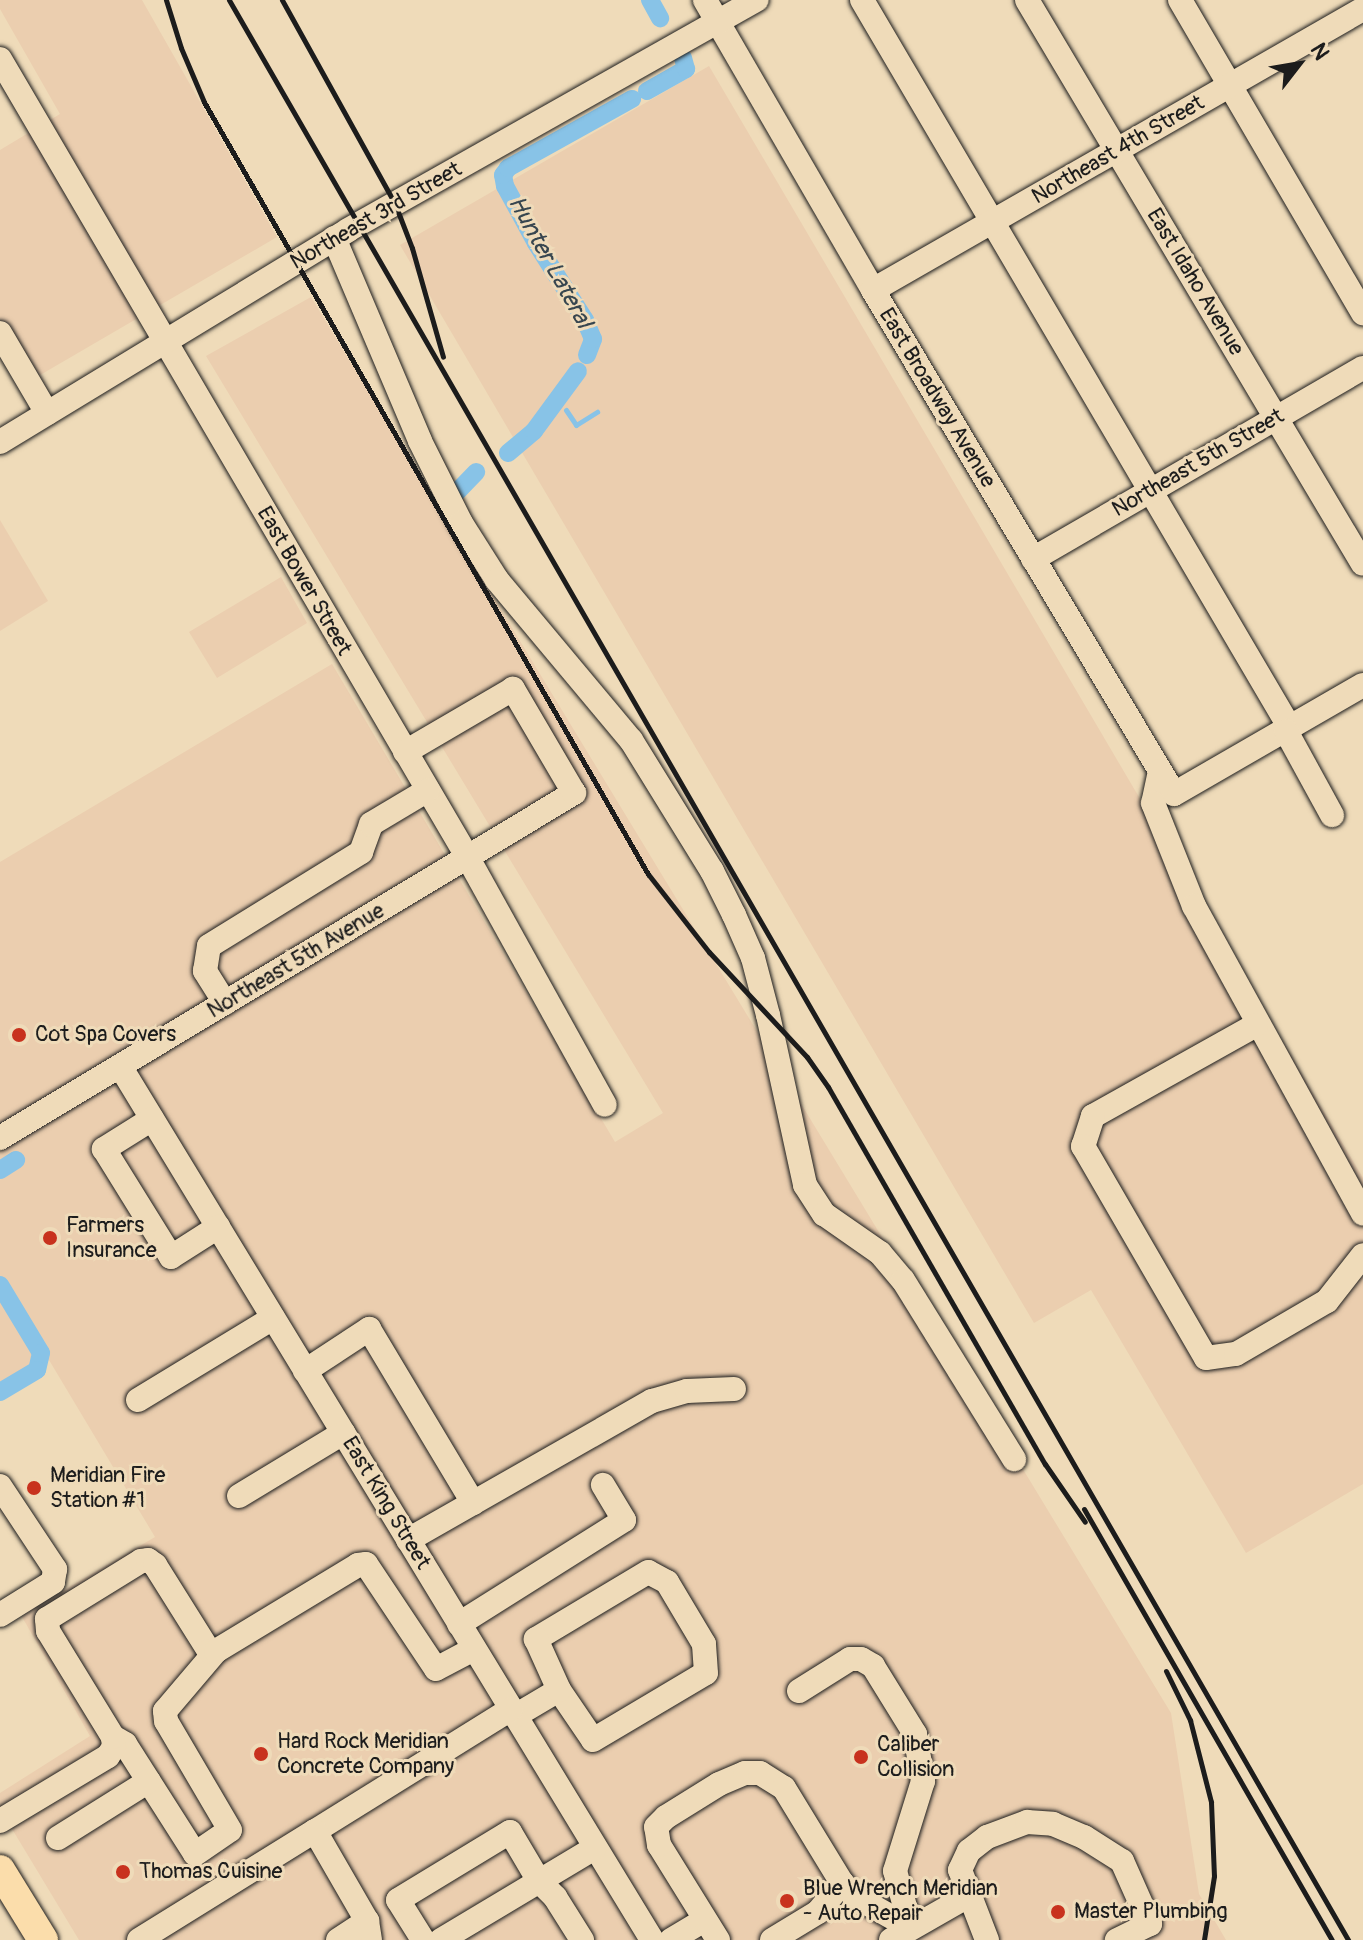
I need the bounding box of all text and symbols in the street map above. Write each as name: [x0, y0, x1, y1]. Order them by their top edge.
north arrow: [1259, 24, 1339, 104]
text: N: [1304, 38, 1335, 65]
street label: Northeast 4th Street: [1027, 90, 1209, 210]
street label: Northeast 3rd Street: [286, 156, 466, 276]
water label: Hunter Lateral: [502, 191, 598, 333]
street label: East Idaho Avenue: [1141, 204, 1249, 360]
street label: East Broadway Avenue: [873, 303, 1001, 493]
street label: Northeast 5th Street: [1107, 403, 1289, 523]
street label: East Bower Street: [251, 502, 357, 660]
street label: Northeast 5th Avenue: [203, 898, 389, 1024]
place label: Cot Spa Covers: [35, 1022, 176, 1048]
marker: Cot Spa Covers: [10, 1026, 28, 1044]
place label: Farmers Insurance: [66, 1212, 157, 1264]
marker: Farmers Insurance: [41, 1229, 59, 1247]
street label: East King Street: [336, 1432, 436, 1574]
place label: Meridian Fire Station #1: [50, 1462, 165, 1514]
marker: Meridian Fire Station #1: [25, 1479, 43, 1497]
place label: Hard Rock Meridian Concrete Company: [277, 1728, 454, 1780]
place label: Caliber Collision: [877, 1731, 955, 1782]
marker: Hard Rock Meridian Concrete Company: [252, 1745, 270, 1763]
marker: Caliber Collision: [852, 1748, 870, 1766]
place label: Thomas Cuisine: [139, 1859, 282, 1885]
marker: Thomas Cuisine: [114, 1863, 132, 1881]
place label: Blue Wrench Meridian - Auto Repair: [803, 1875, 998, 1926]
marker: Blue Wrench Meridian - Auto Repair: [778, 1892, 796, 1910]
place label: Master Plumbing: [1074, 1899, 1228, 1925]
marker: Master Plumbing: [1049, 1903, 1067, 1921]

